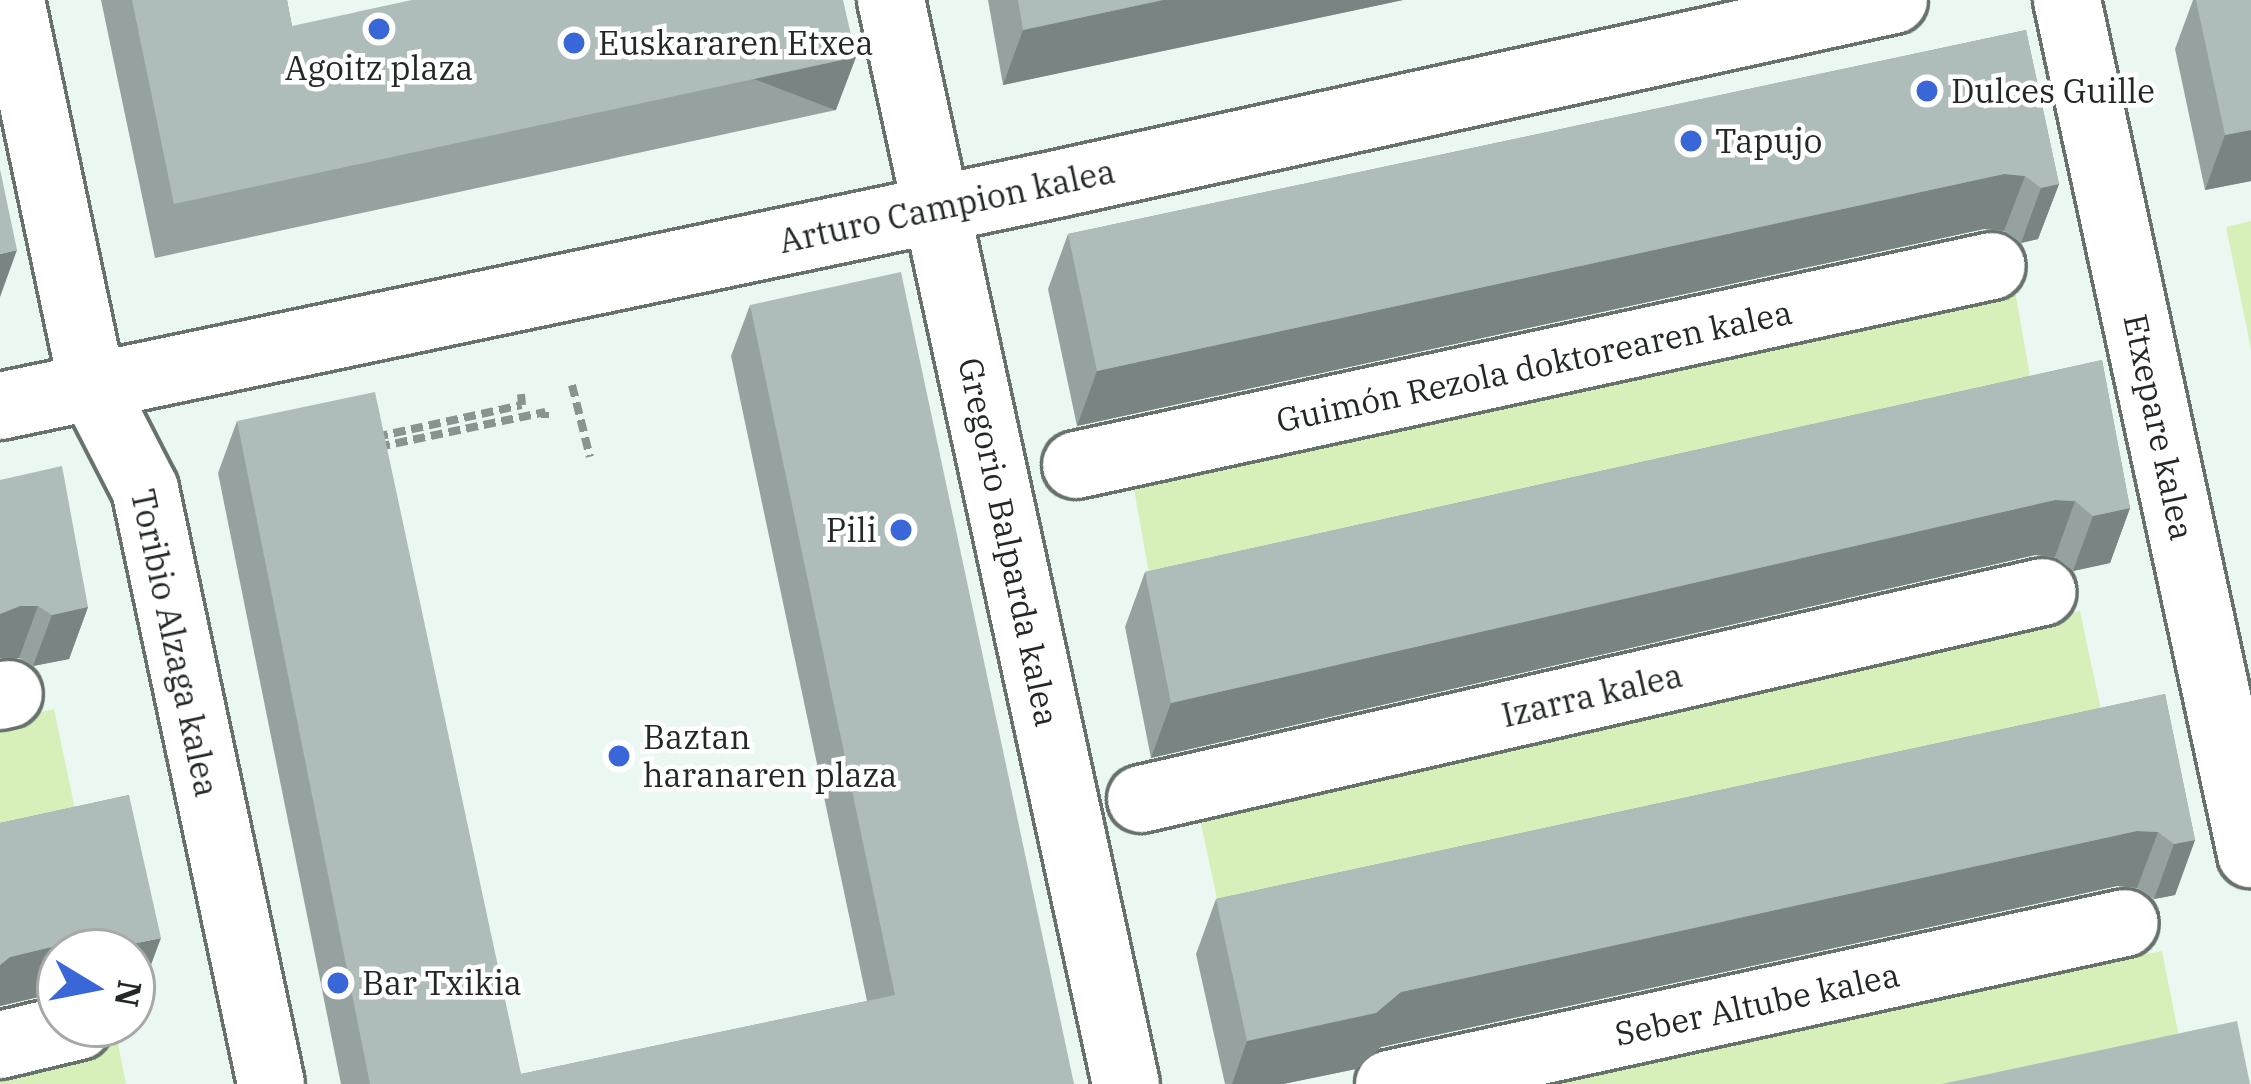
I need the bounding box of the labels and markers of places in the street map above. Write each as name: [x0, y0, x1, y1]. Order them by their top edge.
marker: Agoitz plaza: [366, 16, 392, 42]
place label: Euskararen Etxea: [598, 23, 873, 63]
marker: Euskararen Etxea: [561, 30, 587, 56]
place label: Agoitz plaza: [285, 48, 473, 88]
place label: Dulces Guille: [1951, 71, 2155, 111]
marker: Dulces Guille: [1914, 78, 1940, 104]
place label: Tapujo: [1715, 121, 1822, 161]
marker: Tapujo: [1678, 128, 1704, 154]
place label: Pili: [826, 510, 877, 550]
marker: Pili: [888, 517, 914, 543]
place label: Baztan haranaren plaza: [643, 717, 897, 795]
marker: Baztan haranaren plaza: [606, 743, 632, 769]
place label: Bar Txikia: [362, 963, 522, 1003]
marker: Bar Txikia: [325, 970, 351, 996]

